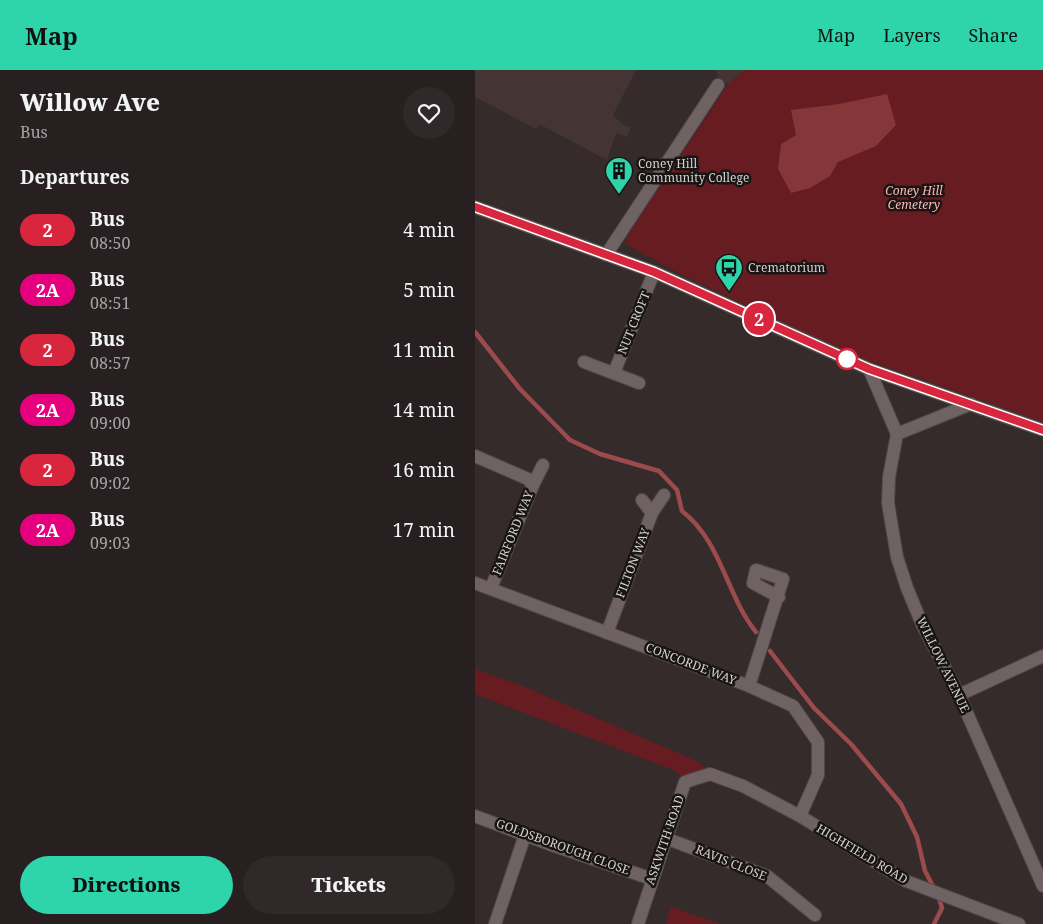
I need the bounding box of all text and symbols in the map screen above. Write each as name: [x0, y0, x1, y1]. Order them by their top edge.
text: Map: [25, 19, 78, 52]
text: Map: [817, 23, 855, 47]
text: Layers: [883, 23, 941, 47]
text: Share: [969, 23, 1018, 47]
text: Willow Ave: [20, 85, 160, 118]
button: heart: [403, 87, 455, 139]
text: Bus: [20, 121, 48, 143]
place label: Coney Hill Community College: [638, 155, 749, 186]
building icon: Coney Hill Community College: [604, 156, 634, 195]
text: Departures: [20, 164, 129, 190]
park label: Coney Hill Cemetery: [885, 182, 943, 213]
text: Bus: [90, 206, 125, 232]
text: 4 min: [403, 217, 455, 243]
text: 2: [42, 218, 53, 242]
text: 08:50: [90, 232, 130, 254]
bus stop icon: Crematorium: [714, 253, 744, 292]
place label: Crematorium: [748, 259, 825, 276]
text: Bus: [90, 266, 125, 292]
text: 5 min: [403, 277, 455, 303]
text: 2A: [36, 278, 59, 302]
street label: NUT CROFT: [613, 288, 654, 357]
text: 08:51: [90, 292, 130, 314]
line badge: 2: [743, 303, 775, 335]
text: 2: [754, 307, 764, 331]
text: Bus: [90, 326, 125, 352]
text: 11 min: [393, 337, 455, 363]
text: 2: [42, 338, 53, 362]
unlabelled marker: [836, 348, 858, 370]
text: 08:57: [90, 352, 130, 374]
text: Bus: [90, 386, 125, 412]
text: 14 min: [393, 397, 455, 423]
text: 2A: [36, 398, 59, 422]
text: 09:00: [90, 412, 130, 434]
text: Bus: [90, 446, 125, 472]
text: 16 min: [393, 457, 455, 483]
text: 2: [42, 458, 53, 482]
text: 09:02: [90, 472, 130, 494]
street label: FAIRFORD WAY: [488, 488, 537, 578]
text: Bus: [90, 506, 125, 532]
text: 17 min: [393, 517, 455, 543]
text: 2A: [36, 518, 59, 542]
street label: FILTON WAY: [611, 525, 654, 600]
text: 09:03: [90, 532, 130, 554]
street label: WILLOW AVENUE: [913, 614, 974, 716]
street label: CONCORDE WAY: [643, 638, 739, 689]
street label: ASKWITH ROAD: [641, 792, 688, 887]
street label: GOLDSBOROUGH CLOSE: [494, 814, 632, 879]
street label: HIGHFIELD ROAD: [813, 820, 911, 888]
street label: RAVIS CLOSE: [693, 841, 769, 885]
button: Directions: [20, 856, 233, 914]
button: Tickets: [243, 856, 455, 914]

